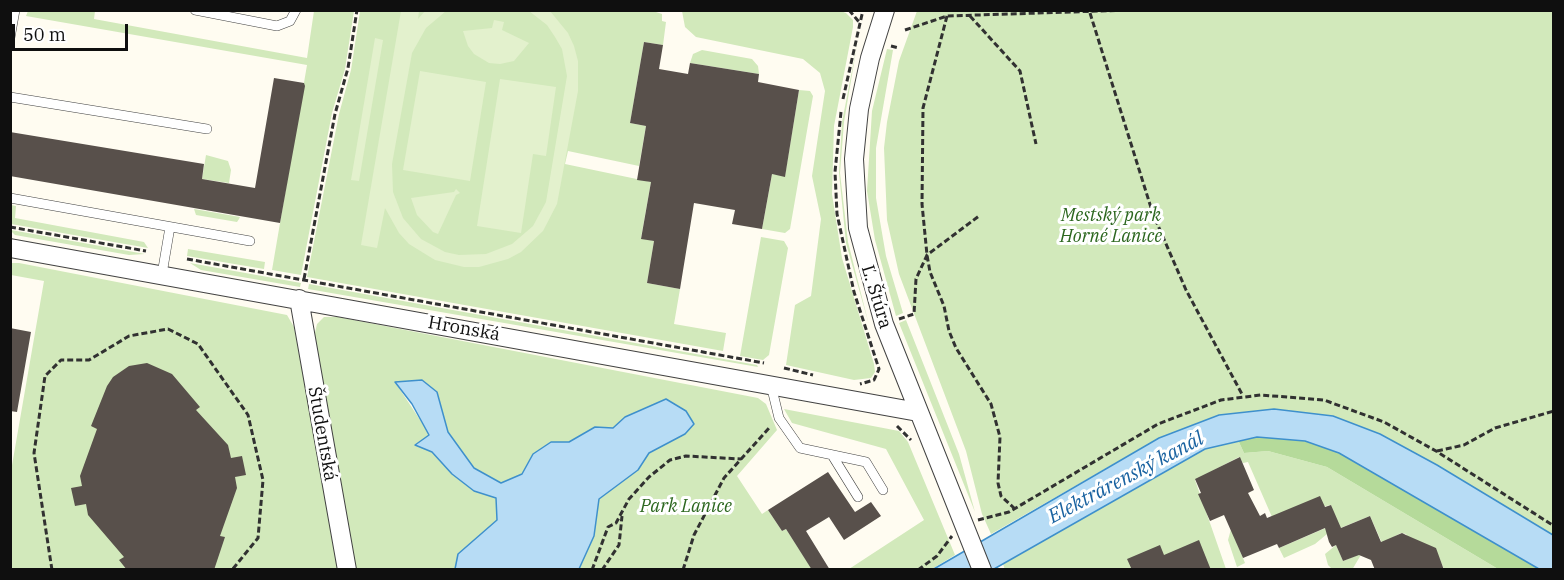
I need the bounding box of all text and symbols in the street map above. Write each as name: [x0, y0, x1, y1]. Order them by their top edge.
scale bar: [15, 12, 130, 50]
text: 50 m: [23, 23, 66, 46]
park label: Mestský park Horné Lanice: [1060, 205, 1162, 248]
street label: Ľ. Štúra: [856, 262, 896, 332]
street label: Hronská: [426, 312, 502, 346]
street label: Študentská: [303, 385, 341, 483]
water label: Elektrárenský kanál: [1044, 427, 1208, 529]
park label: Park Lanice: [640, 496, 732, 518]

